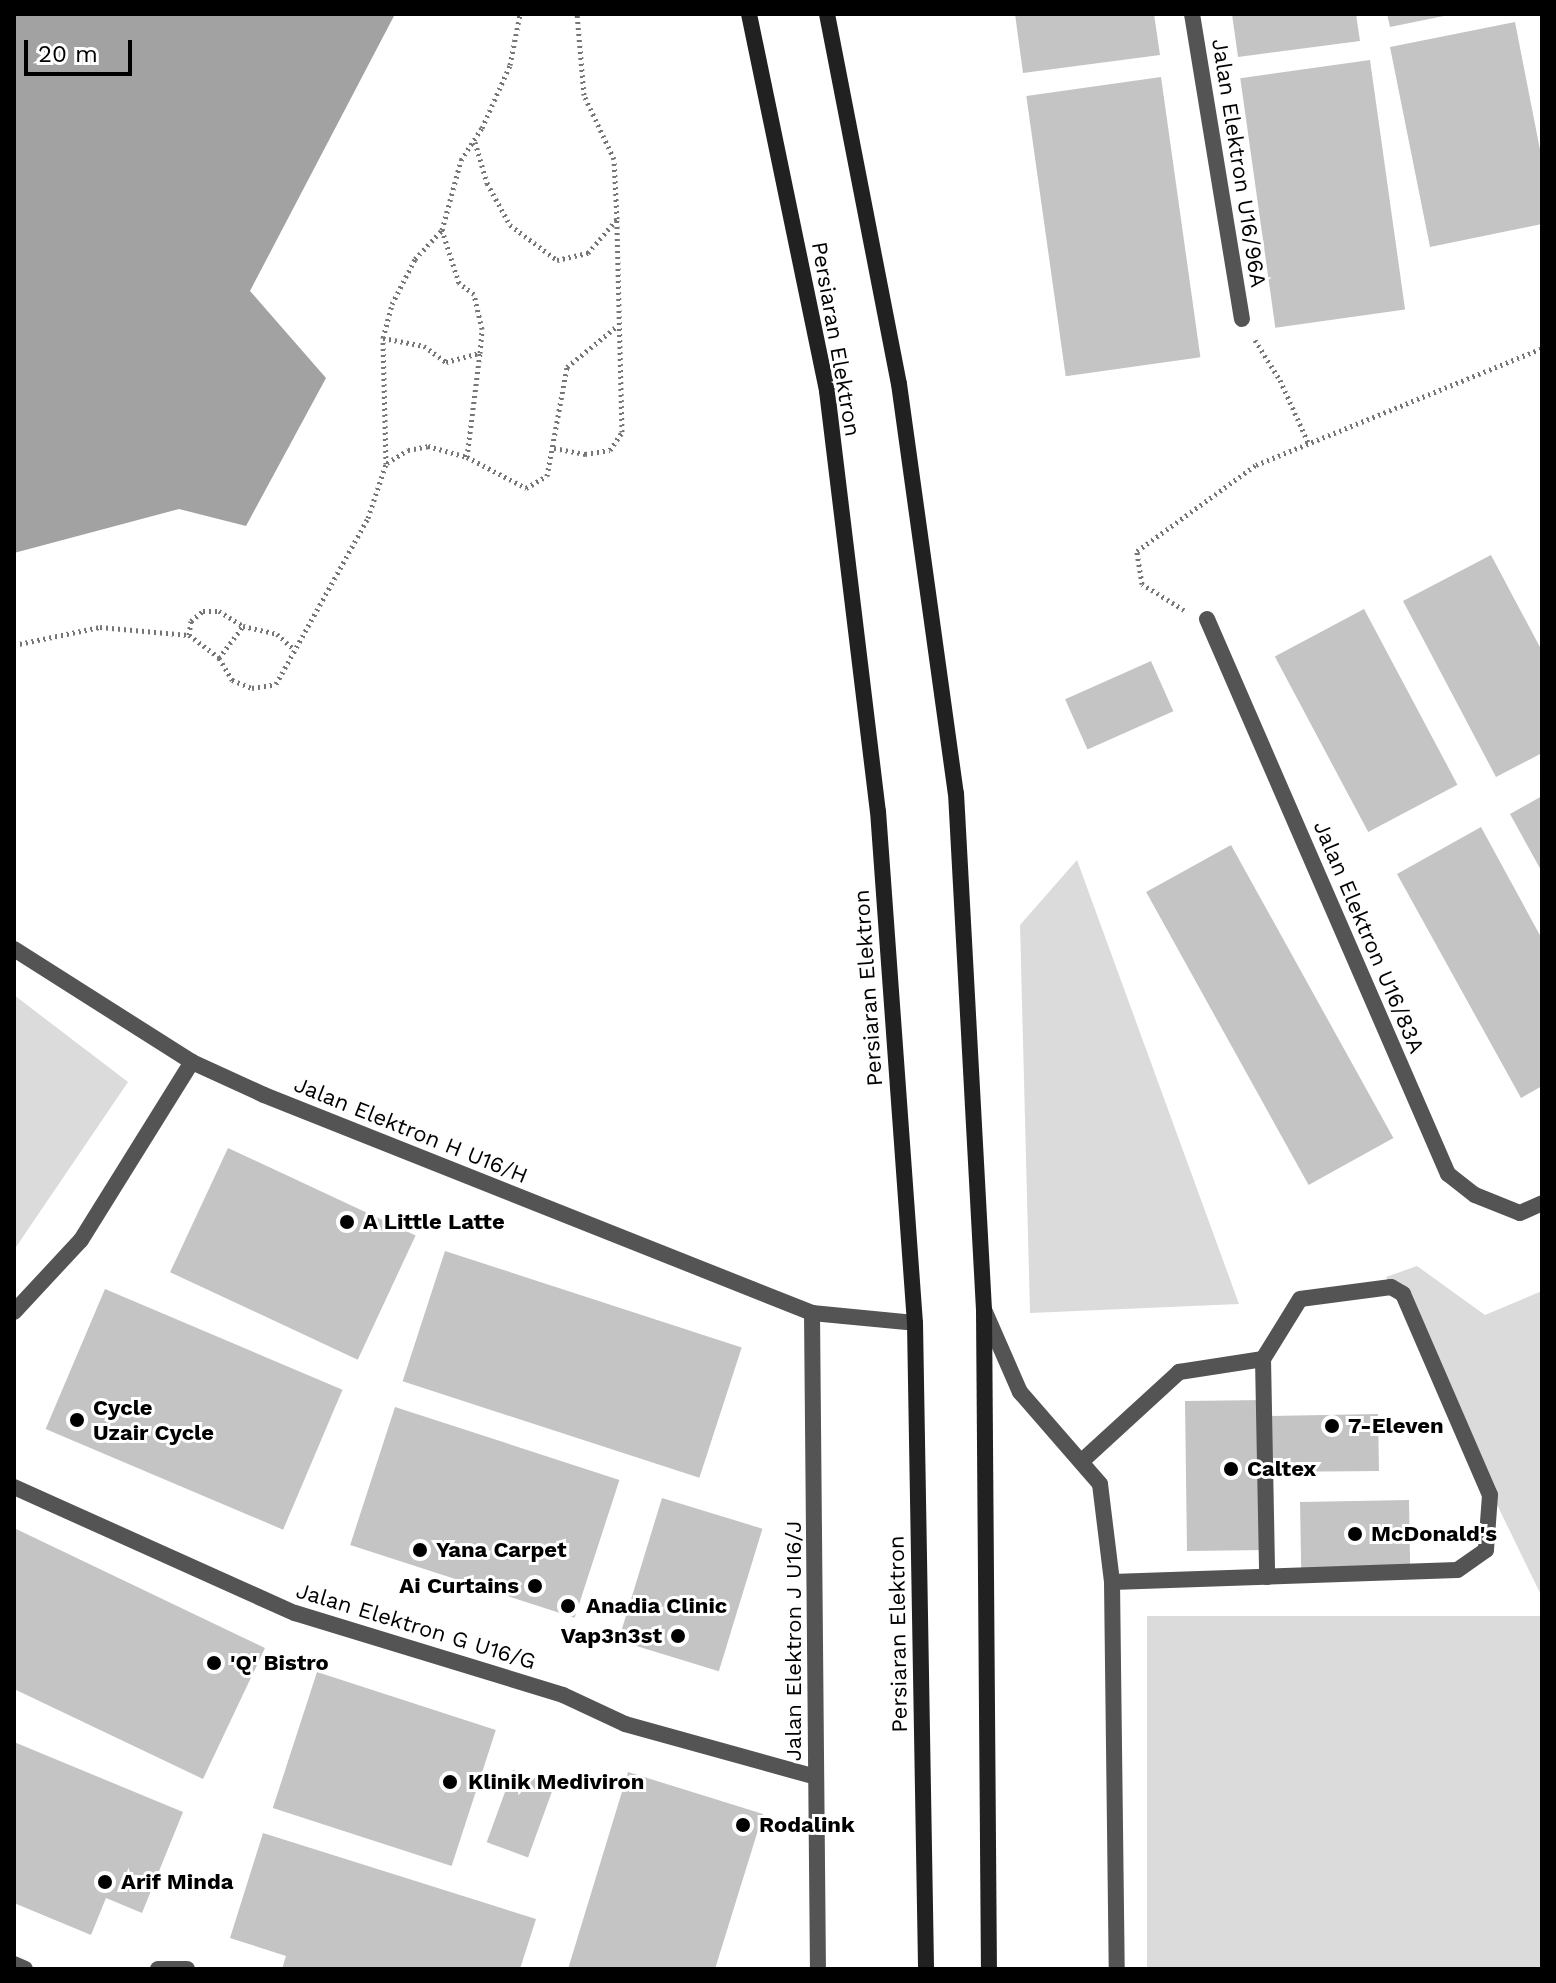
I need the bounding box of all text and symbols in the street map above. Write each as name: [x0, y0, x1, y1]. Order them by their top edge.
scale bar: [28, 24, 136, 74]
street label: Jalan Elektron U16/96A: [1206, 37, 1272, 289]
text: 20 m: [38, 40, 98, 68]
street label: Persiaran Elektron: [806, 240, 866, 438]
street label: Jalan Elektron U16/83A: [1308, 817, 1430, 1057]
street label: Persiaran Elektron: [848, 889, 888, 1087]
street label: Jalan Elektron H U16/H: [290, 1071, 532, 1189]
place label: A Little Latte: [363, 1209, 505, 1235]
marker: A Little Latte: [338, 1213, 356, 1231]
place label: Cycle Uzair Cycle: [93, 1394, 214, 1446]
marker: Cycle Uzair Cycle: [68, 1411, 86, 1429]
place label: 7-Eleven: [1348, 1413, 1444, 1439]
marker: 7-Eleven: [1323, 1417, 1341, 1435]
place label: Caltex: [1247, 1456, 1316, 1482]
marker: Caltex: [1222, 1460, 1240, 1478]
street label: Jalan Elektron J U16/J: [781, 1520, 807, 1762]
place label: McDonald's: [1371, 1521, 1497, 1547]
marker: McDonald's: [1346, 1525, 1364, 1543]
street label: Persiaran Elektron: [883, 1535, 913, 1733]
place label: Yana Carpet: [436, 1537, 567, 1563]
marker: Yana Carpet: [411, 1541, 429, 1559]
place label: Ai Curtains: [399, 1573, 519, 1599]
street label: Jalan Elektron G U16/G: [293, 1577, 539, 1675]
marker: Ai Curtains: [526, 1577, 544, 1595]
place label: Anadia Clinic: [586, 1593, 728, 1619]
marker: Anadia Clinic: [557, 1595, 579, 1617]
place label: Vap3n3st: [561, 1623, 662, 1649]
marker: Vap3n3st: [669, 1627, 687, 1645]
place label: 'Q' Bistro: [230, 1650, 329, 1676]
marker: 'Q' Bistro: [205, 1654, 223, 1672]
place label: Klinik Mediviron: [468, 1769, 645, 1795]
marker: Klinik Mediviron: [439, 1771, 461, 1793]
place label: Rodalink: [759, 1812, 855, 1838]
marker: Rodalink: [734, 1816, 752, 1834]
place label: Arif Minda: [121, 1869, 234, 1895]
marker: Arif Minda: [96, 1873, 114, 1891]

